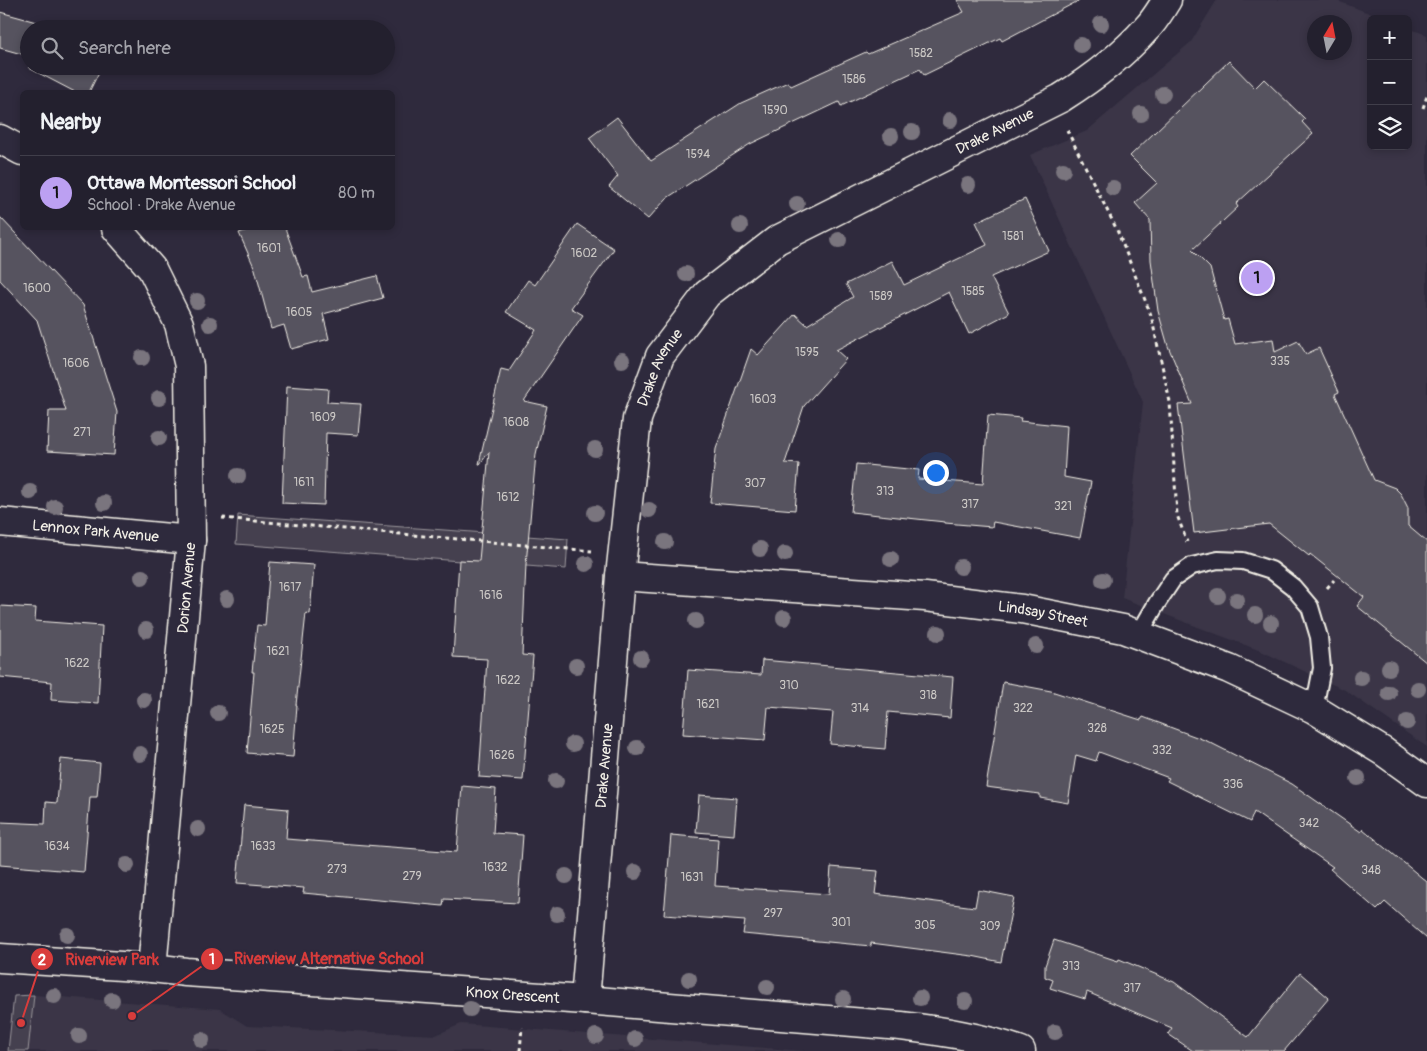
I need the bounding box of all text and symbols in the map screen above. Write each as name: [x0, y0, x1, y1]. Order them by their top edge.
north arrow: [1307, 15, 1352, 60]
map controls: [1367, 15, 1412, 150]
button: +: [1367, 15, 1412, 60]
search box: [20, 20, 395, 75]
icon: search: [38, 34, 66, 62]
text: Search here: [78, 36, 171, 60]
house number: 1582: [909, 46, 933, 61]
button: −: [1367, 60, 1412, 105]
house number: 1586: [842, 72, 866, 87]
house number: 1590: [762, 103, 788, 118]
street label: Drake Avenue: [952, 103, 1037, 159]
button: layers: [1367, 105, 1412, 150]
text: Nearby: [40, 109, 101, 136]
house number: 1594: [686, 147, 710, 162]
text: Ottawa Montessori School: [87, 171, 296, 195]
text: 1: [53, 183, 59, 203]
text: 80 m: [338, 183, 375, 203]
text: School · Drake Avenue: [87, 195, 235, 215]
house number: 1581: [1002, 229, 1024, 244]
house number: 1601: [257, 241, 281, 256]
house number: 1602: [571, 246, 598, 261]
pin: 1: [1241, 259, 1273, 297]
house number: 1600: [23, 281, 51, 296]
house number: 1585: [961, 284, 985, 299]
house number: 1589: [869, 289, 893, 304]
house number: 1605: [286, 305, 312, 320]
street label: Drake Avenue: [633, 324, 687, 409]
house number: 1595: [795, 345, 819, 360]
house number: 335: [1270, 354, 1290, 369]
house number: 1606: [63, 356, 89, 371]
house number: 1603: [750, 392, 777, 407]
house number: 1609: [310, 410, 336, 425]
house number: 1608: [503, 415, 529, 430]
house number: 271: [73, 425, 91, 440]
your location: [923, 460, 949, 486]
house number: 1611: [293, 475, 315, 490]
house number: 307: [744, 476, 766, 491]
house number: 313: [876, 484, 894, 499]
house number: 1612: [496, 490, 520, 505]
house number: 317: [961, 497, 980, 512]
house number: 321: [1054, 499, 1072, 514]
street label: Lennox Park Avenue: [31, 516, 160, 546]
street label: Dorion Avenue: [174, 541, 200, 634]
house number: 1617: [279, 580, 302, 595]
house number: 1616: [479, 588, 503, 603]
street label: Lindsay Street: [997, 597, 1091, 632]
house number: 1621: [266, 644, 290, 659]
house number: 1622: [64, 656, 90, 671]
house number: 1622: [495, 673, 521, 688]
house number: 310: [779, 678, 799, 693]
house number: 318: [919, 688, 937, 703]
house number: 1621: [696, 697, 720, 712]
house number: 314: [851, 701, 869, 716]
house number: 322: [1013, 701, 1033, 716]
house number: 328: [1087, 721, 1107, 736]
house number: 1625: [260, 722, 284, 737]
street label: Drake Avenue: [591, 722, 617, 809]
house number: 332: [1152, 743, 1172, 758]
house number: 1626: [489, 748, 515, 763]
house number: 336: [1223, 777, 1243, 792]
house number: 342: [1299, 816, 1319, 831]
house number: 1634: [44, 839, 70, 854]
house number: 1633: [250, 839, 276, 854]
house number: 1632: [482, 860, 508, 875]
house number: 273: [327, 862, 347, 877]
house number: 348: [1361, 863, 1381, 878]
house number: 279: [402, 869, 422, 884]
house number: 1631: [680, 870, 704, 885]
house number: 297: [763, 906, 783, 921]
house number: 301: [831, 915, 851, 930]
house number: 305: [914, 918, 936, 933]
house number: 309: [979, 919, 1001, 934]
callout: Riverview Alternative School: [199, 943, 434, 974]
callout: Riverview Park: [30, 944, 168, 975]
text: Riverview Alternative School: [234, 949, 424, 969]
text: Riverview Park: [65, 950, 159, 970]
text: 1: [209, 950, 215, 969]
text: 2: [38, 951, 46, 970]
house number: 313: [1062, 959, 1080, 974]
house number: 317: [1123, 981, 1142, 996]
street label: Knox Crescent: [465, 982, 561, 1008]

